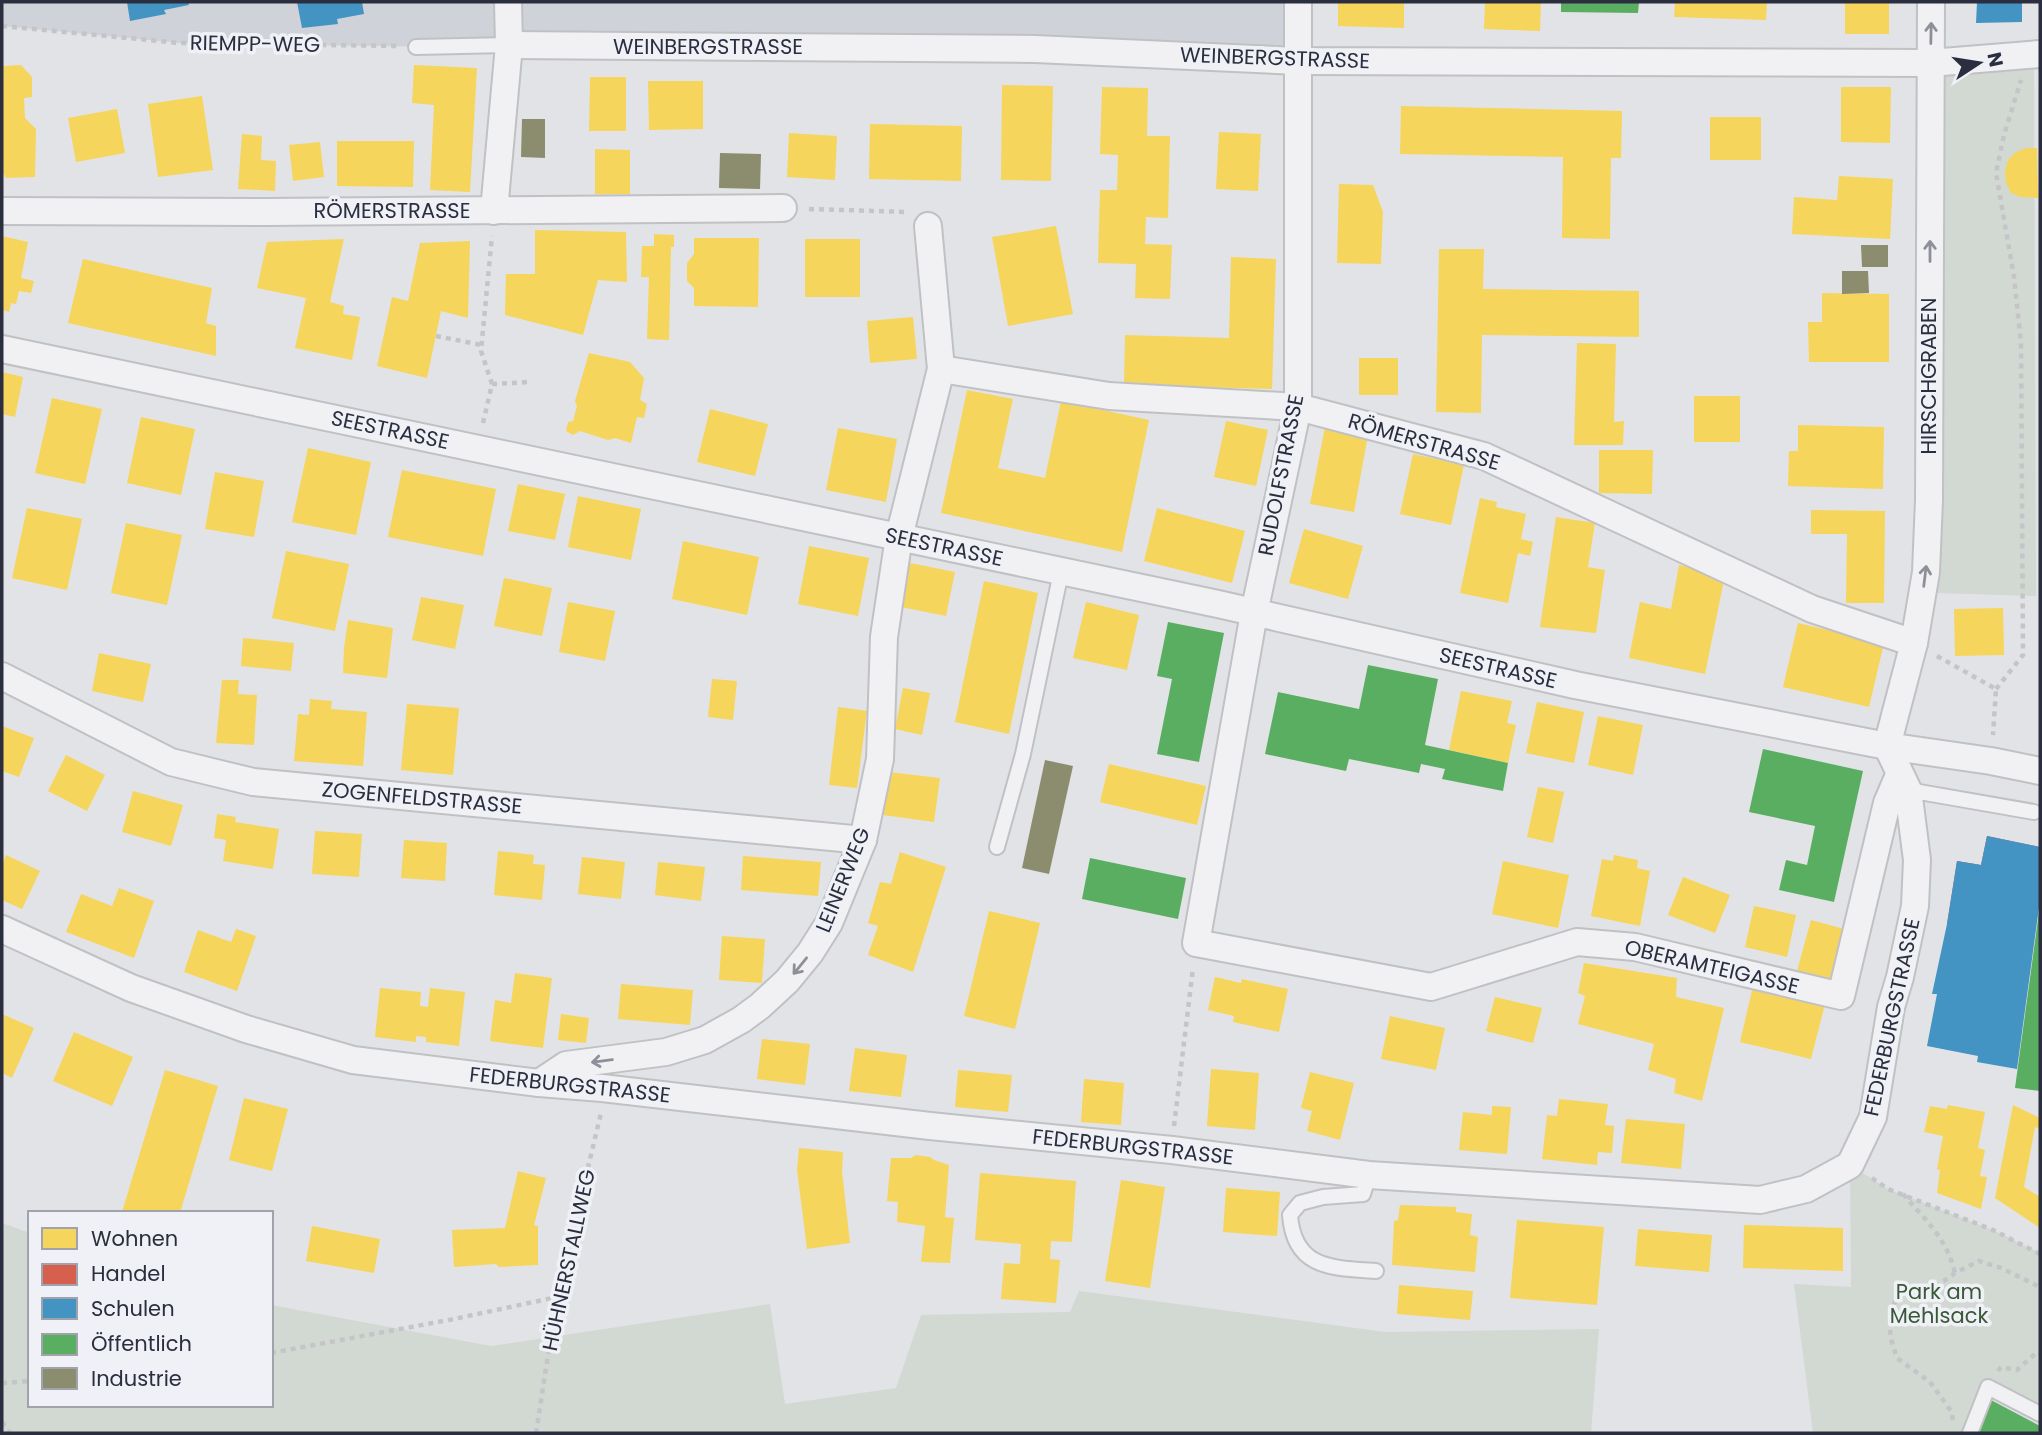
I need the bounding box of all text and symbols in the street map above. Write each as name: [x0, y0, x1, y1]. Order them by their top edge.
one-way arrow: [1924, 21, 1937, 44]
street label: RIEMPP-WEG: [190, 28, 320, 59]
north arrow: [1944, 28, 2014, 98]
street label: WEINBERGSTRASSE: [613, 32, 803, 61]
street label: WEINBERGSTRASSE: [1180, 40, 1370, 75]
text: N: [1980, 50, 2010, 69]
street label: RÖMERSTRASSE: [314, 196, 470, 225]
one-way arrow: [1923, 239, 1936, 262]
street label: HIRSCHGRABEN: [1914, 297, 1943, 455]
street label: RUDOLFSTRASSE: [1251, 392, 1310, 558]
street label: SEESTRASSE: [328, 403, 452, 456]
street label: RÖMERSTRASSE: [1345, 406, 1504, 477]
street label: SEESTRASSE: [882, 520, 1006, 573]
one-way arrow: [1919, 565, 1932, 588]
street label: SEESTRASSE: [1436, 640, 1560, 695]
street label: ZOGENFELDSTRASSE: [321, 774, 523, 821]
street label: LEINERWEG: [808, 823, 877, 937]
street label: FEDERBURGSTRASSE: [1856, 915, 1927, 1119]
street label: OBERAMTEIGASSE: [1622, 932, 1802, 1001]
one-way arrow: [792, 956, 808, 974]
one-way arrow: [591, 1054, 613, 1067]
street label: FEDERBURGSTRASSE: [468, 1060, 672, 1109]
street label: FEDERBURGSTRASSE: [1031, 1122, 1235, 1171]
street label: HÜHNERSTALLWEG: [535, 1166, 602, 1353]
legend: [28, 1211, 273, 1407]
text: Wohnen: [91, 1224, 178, 1253]
text: Handel: [91, 1259, 166, 1288]
park label: Park am Mehlsack: [1890, 1277, 1988, 1330]
text: Schulen: [91, 1294, 175, 1323]
text: Öffentlich: [91, 1329, 192, 1358]
text: Industrie: [91, 1364, 182, 1393]

